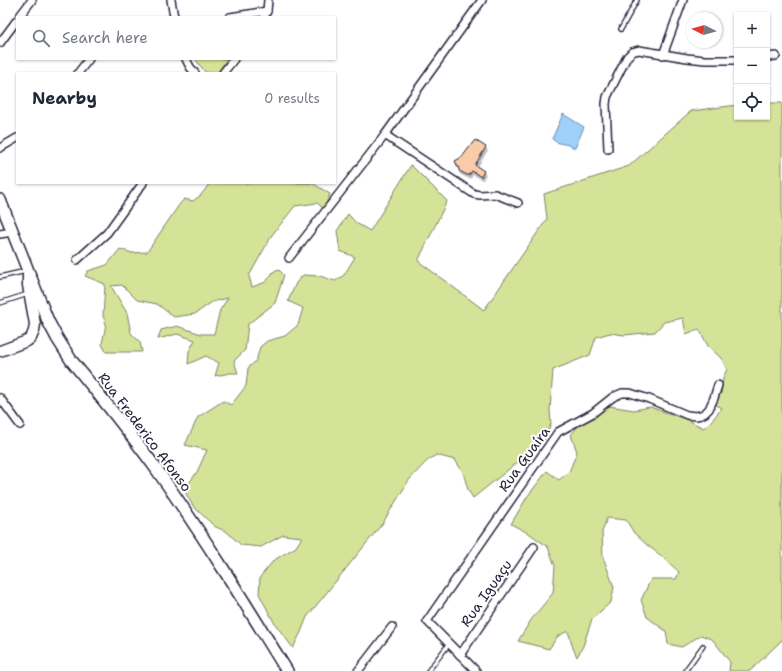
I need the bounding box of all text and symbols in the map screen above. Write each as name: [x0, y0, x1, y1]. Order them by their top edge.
north arrow: [686, 12, 722, 48]
map controls: [734, 12, 770, 120]
button: +: [734, 12, 770, 48]
search box: [16, 16, 336, 60]
icon: search: [30, 27, 52, 49]
text: Search here: [62, 28, 148, 48]
button: −: [734, 48, 770, 84]
button: locate: [734, 84, 770, 120]
text: Nearby: [32, 87, 97, 109]
text: 0 results: [264, 90, 320, 107]
street label: Rua Frederico Afonso: [94, 369, 196, 495]
street label: Rua Guaíra: [494, 423, 554, 495]
street label: Rua Iguaçu: [456, 556, 516, 630]

